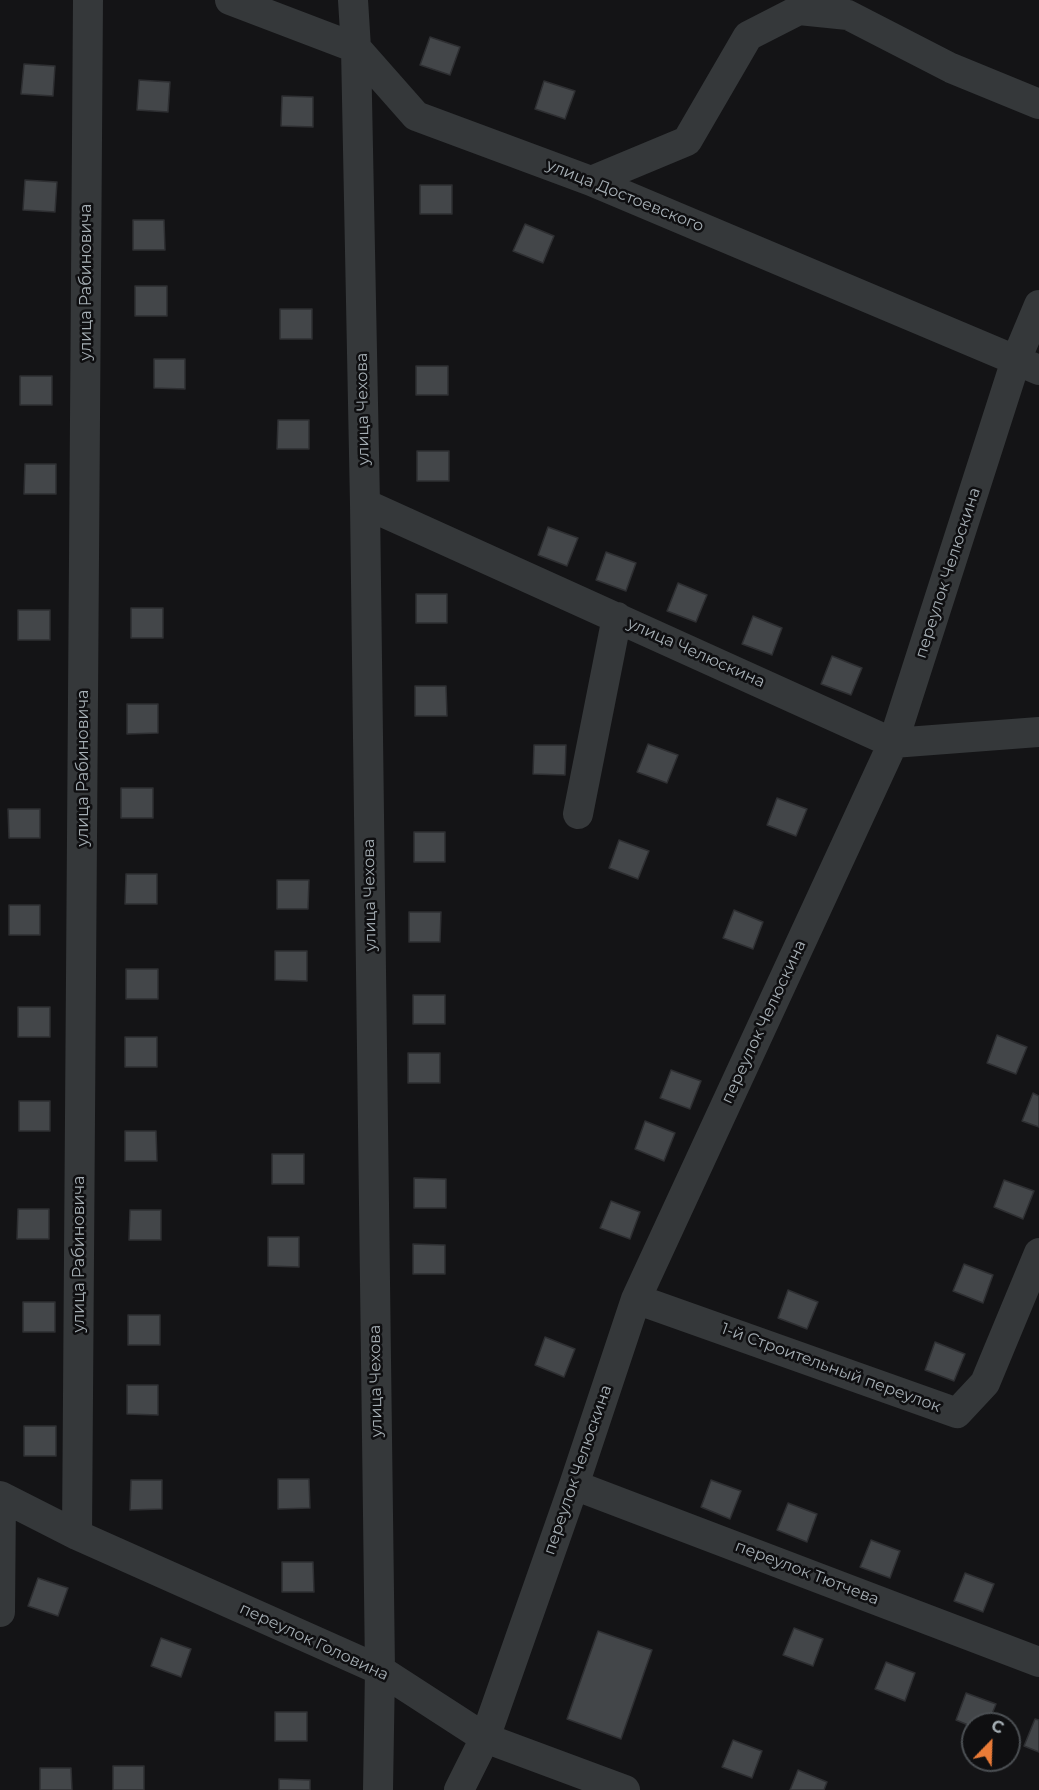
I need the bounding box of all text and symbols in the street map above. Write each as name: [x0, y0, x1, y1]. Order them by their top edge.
street label: улица Достоевского: [543, 156, 707, 236]
street label: улица Рабиновича: [76, 204, 96, 360]
street label: улица Чехова: [352, 353, 374, 465]
street label: переулок Челюскина: [911, 485, 985, 661]
street label: улица Челюскина: [624, 614, 768, 692]
street label: улица Рабиновича: [73, 690, 93, 846]
street label: улица Чехова: [359, 839, 381, 951]
street label: переулок Челюскина: [718, 937, 810, 1107]
street label: улица Рабиновича: [69, 1176, 89, 1332]
street label: 1-й Строительный переулок: [719, 1319, 943, 1417]
street label: улица Чехова: [365, 1325, 387, 1437]
street label: переулок Челюскина: [540, 1383, 616, 1557]
street label: переулок Тютчева: [732, 1537, 882, 1609]
street label: переулок Головина: [236, 1599, 392, 1685]
north arrow: [961, 1712, 1021, 1772]
text: С: [988, 1716, 1007, 1738]

